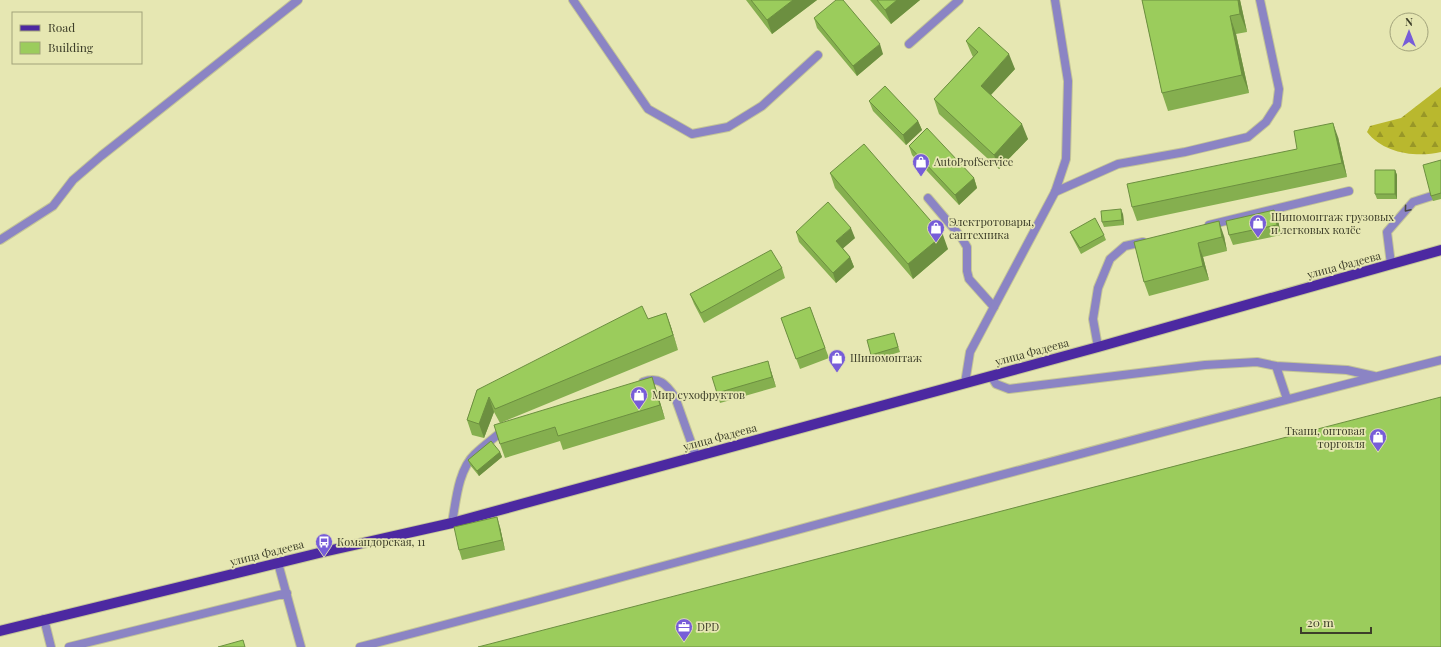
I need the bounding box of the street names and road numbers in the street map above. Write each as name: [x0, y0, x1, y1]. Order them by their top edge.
street label: улица Фадеева: [1304, 247, 1383, 282]
street label: улица Фадеева: [992, 334, 1071, 369]
street label: улица Фадеева: [680, 419, 759, 454]
street label: улица Фадеева: [227, 536, 306, 569]

